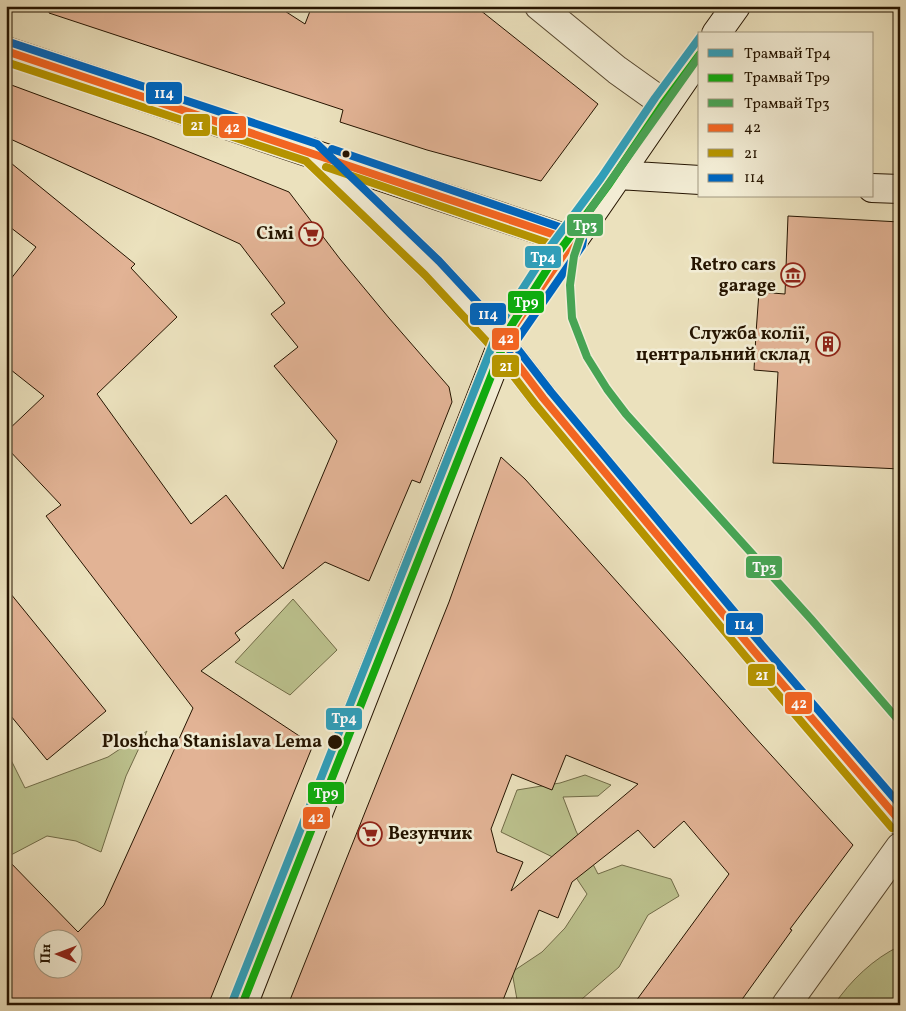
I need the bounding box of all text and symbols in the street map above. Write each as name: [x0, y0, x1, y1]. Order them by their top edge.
legend: [698, 32, 874, 198]
text: Трамвай Тр4: [744, 44, 831, 65]
text: Трамвай Тр9: [744, 68, 830, 89]
line badge: 114: [145, 81, 183, 105]
text: 114: [154, 85, 174, 104]
text: Трамвай Тр3: [744, 94, 830, 115]
line badge: 21: [182, 113, 211, 137]
line badge: 42: [218, 115, 247, 139]
text: 21: [191, 117, 203, 136]
text: 42: [744, 118, 761, 139]
text: 42: [224, 119, 240, 138]
text: 21: [744, 144, 758, 165]
unlabelled marker: [341, 149, 351, 159]
text: 114: [744, 168, 765, 189]
line badge: Тр3: [566, 213, 604, 237]
text: Тр3: [573, 217, 597, 236]
supermarket icon: Сімі: [298, 221, 324, 247]
place label: Сімі: [256, 222, 294, 247]
line badge: Тр4: [524, 245, 562, 269]
text: Тр4: [530, 249, 556, 268]
place label: Retro cars garage: [690, 253, 776, 299]
museum icon: Retro cars garage: [780, 262, 806, 288]
line badge: Тр9: [507, 290, 545, 314]
text: Тр9: [514, 294, 539, 313]
line badge: 114: [469, 302, 507, 326]
text: 114: [478, 306, 498, 325]
place label: Служба колії, центральний склад: [636, 322, 810, 368]
line badge: 42: [491, 327, 520, 351]
text: 42: [498, 330, 514, 349]
building icon: Служба колії, центральний склад: [815, 331, 841, 357]
line badge: 21: [491, 354, 520, 378]
text: 21: [500, 358, 512, 377]
line badge: Тр3: [745, 555, 783, 579]
text: Тр3: [752, 559, 776, 578]
line badge: 114: [725, 612, 764, 636]
text: 114: [734, 616, 754, 635]
line badge: 21: [747, 663, 776, 687]
text: 21: [756, 667, 768, 686]
line badge: 42: [784, 691, 813, 715]
text: 42: [791, 695, 807, 714]
line badge: Тр4: [325, 707, 363, 731]
text: Тр4: [331, 710, 357, 729]
place label: Ploshcha Stanislava Lema: [102, 730, 322, 755]
marker: Ploshcha Stanislava Lema: [326, 733, 344, 751]
line badge: Тр9: [307, 781, 345, 805]
text: Тр9: [314, 785, 339, 804]
line badge: 42: [302, 806, 331, 830]
text: 42: [308, 809, 324, 828]
supermarket icon: Везунчик: [357, 821, 383, 847]
place label: Везунчик: [388, 822, 473, 847]
north arrow: [32, 928, 82, 978]
text: Пн: [37, 944, 56, 964]

